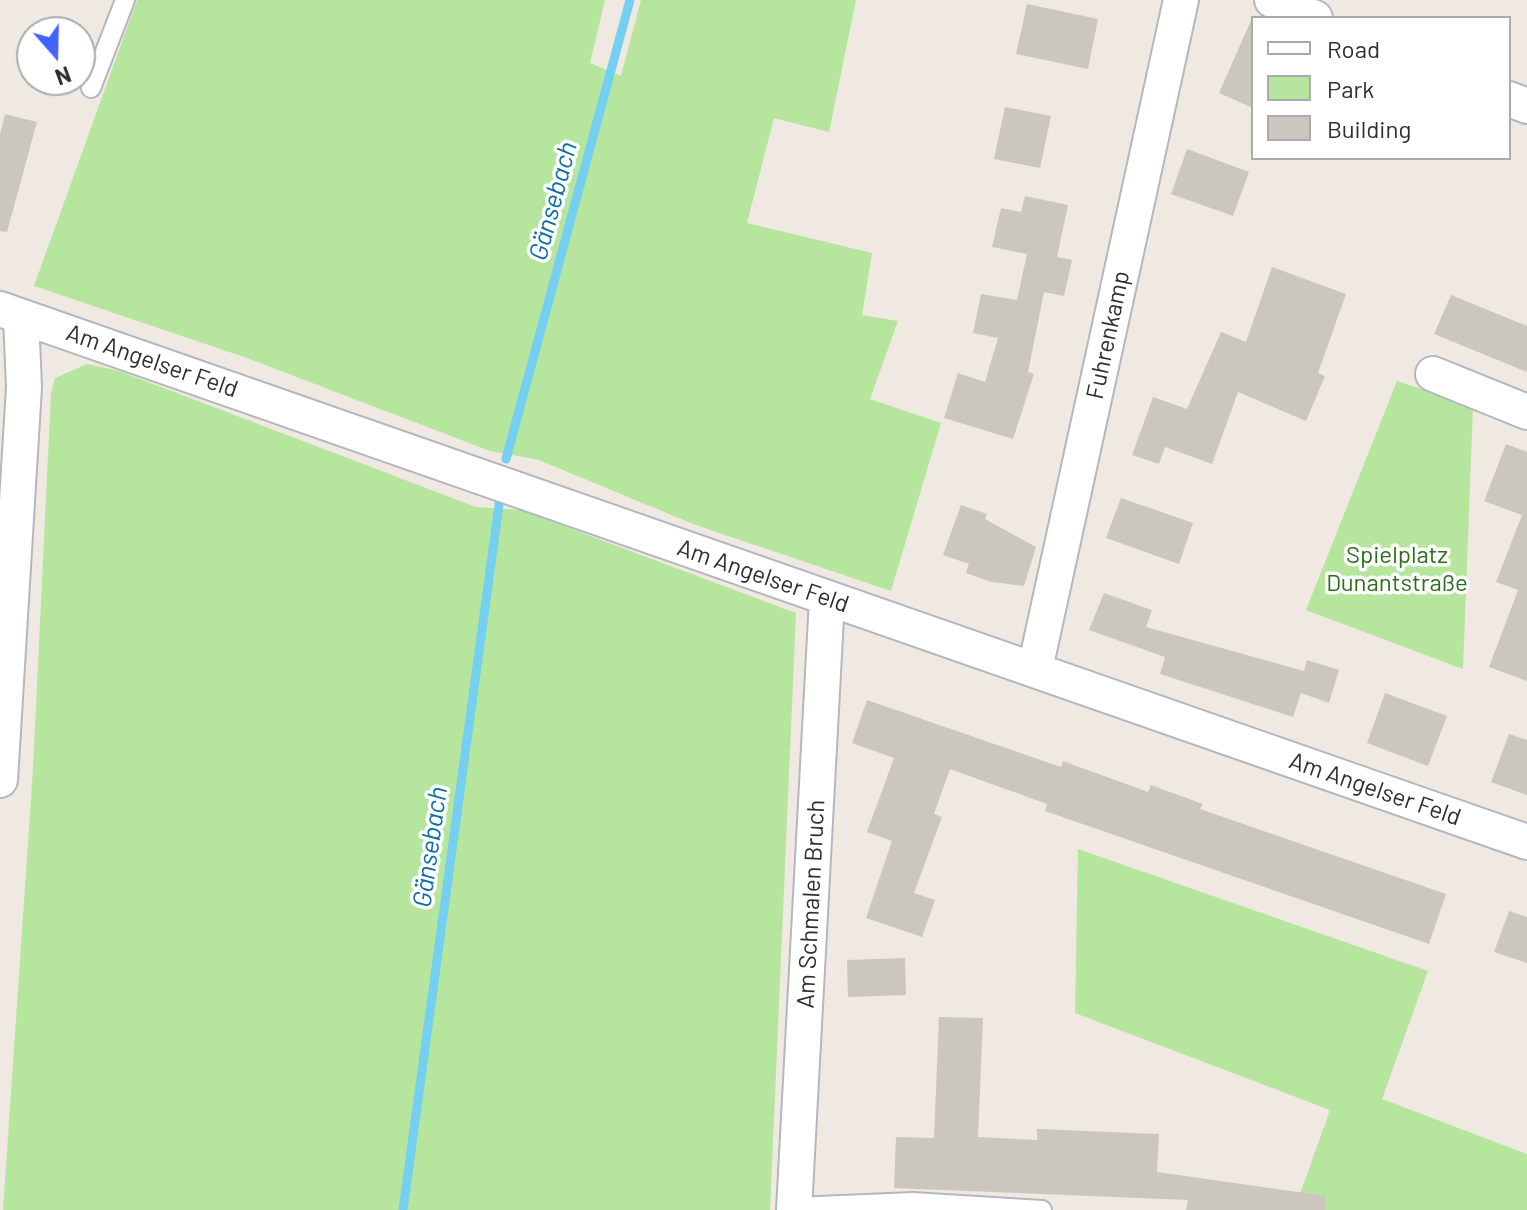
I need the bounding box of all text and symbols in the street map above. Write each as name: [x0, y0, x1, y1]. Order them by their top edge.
north arrow: [16, 16, 96, 96]
legend: [1251, 16, 1511, 160]
text: Road: [1327, 34, 1380, 63]
text: N: [52, 62, 75, 91]
text: Park: [1327, 74, 1374, 103]
text: Building: [1327, 114, 1411, 143]
water label: Gänsebach: [522, 138, 584, 264]
street label: Fuhrenkamp: [1080, 268, 1136, 402]
street label: Am Angelser Feld: [62, 318, 242, 404]
street label: Am Angelser Feld: [673, 533, 853, 619]
park label: Spielplatz Dunantstraße: [1326, 541, 1468, 597]
street label: Am Angelser Feld: [1285, 746, 1465, 832]
water label: Gänsebach: [406, 785, 454, 909]
street label: Am Schmalen Bruch: [791, 799, 831, 1009]

